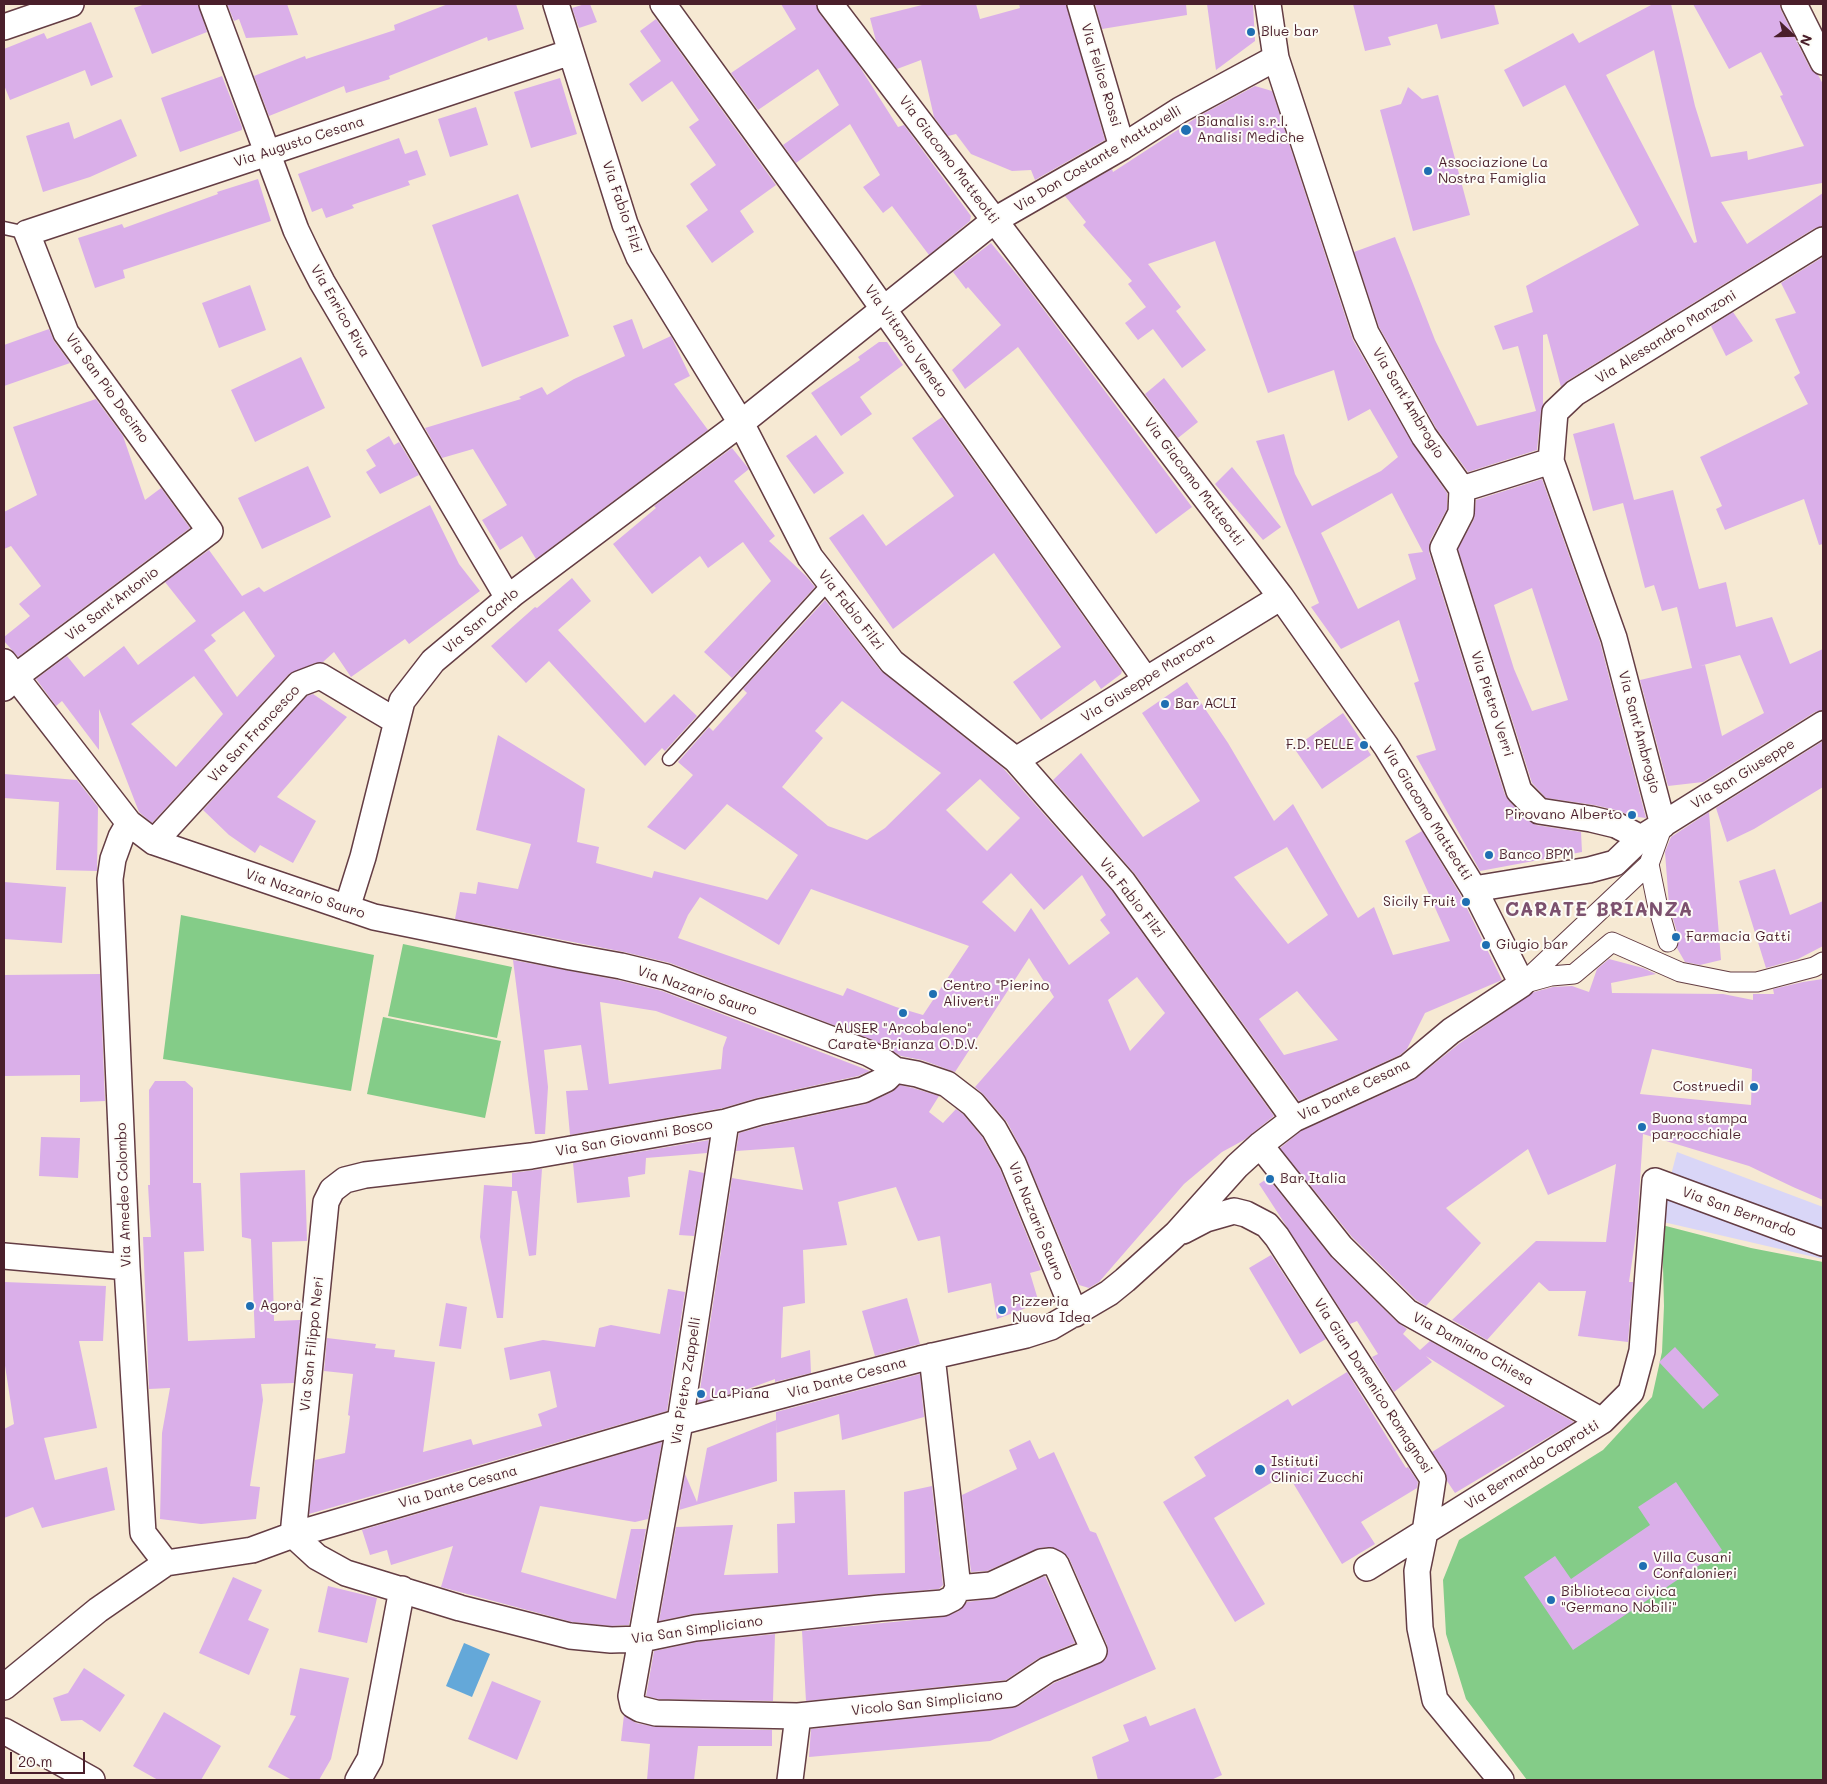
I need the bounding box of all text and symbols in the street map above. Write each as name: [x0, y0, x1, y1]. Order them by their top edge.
north arrow: [1767, 10, 1817, 60]
street label: Via Felice Rossi: [1077, 21, 1125, 129]
place label: Blue bar: [1261, 24, 1319, 40]
marker: Blue bar: [1245, 26, 1257, 38]
text: N: [1796, 32, 1817, 49]
street label: Via Giacomo Matteotti: [895, 93, 1003, 227]
street label: Via Don Costante Mattavelli: [1011, 102, 1185, 216]
street label: Via Augusto Cesana: [232, 113, 366, 171]
place label: Bianalisi s.r.l. Analisi Mediche: [1197, 114, 1304, 146]
marker: Bianalisi s.r.l. Analisi Mediche: [1179, 123, 1193, 137]
place label: Associazione La Nostra Famiglia: [1438, 155, 1548, 188]
street label: Via Fabio Filzi: [598, 159, 646, 255]
marker: Associazione La Nostra Famiglia: [1422, 165, 1434, 177]
street label: Via Enrico Riva: [307, 262, 373, 360]
street label: Via Vittorio Veneto: [861, 282, 951, 400]
street label: Via Alessandro Manzoni: [1592, 287, 1740, 387]
street label: Via San Pio Decimo: [62, 330, 152, 446]
street label: Via Sant'Ambrogio: [1368, 345, 1448, 461]
street label: Via Giacomo Matteotti: [1140, 415, 1248, 549]
street label: Via Sant'Antonio: [62, 563, 162, 645]
street label: Via Fabio Filzi: [815, 567, 887, 653]
street label: Via San Carlo: [440, 585, 522, 657]
street label: Via Giuseppe Marcora: [1078, 630, 1218, 726]
street label: Via Pietro Verri: [1467, 649, 1517, 759]
street label: Via Sant'Ambrogio: [1615, 669, 1663, 795]
street label: Via San Francesco: [205, 682, 303, 786]
place label: Bar ACLI: [1175, 696, 1236, 712]
marker: Bar ACLI: [1159, 698, 1171, 710]
street label: Via San Giuseppe: [1688, 735, 1798, 813]
place label: F.D. PELLE: [1286, 737, 1354, 753]
marker: F.D. PELLE: [1358, 739, 1370, 751]
street label: Via Giacomo Matteotti: [1379, 742, 1475, 884]
place label: Pirovano Alberto: [1505, 807, 1622, 823]
marker: Pirovano Alberto: [1626, 809, 1638, 821]
place label: Banco BPM: [1499, 847, 1574, 863]
marker: Banco BPM: [1483, 849, 1495, 861]
street label: Via Fabio Filzi: [1096, 855, 1168, 941]
street label: Via Nazario Sauro: [243, 866, 367, 922]
place label: Sicily Fruit: [1383, 894, 1456, 910]
marker: Sicily Fruit: [1460, 896, 1472, 908]
district label: CARATE BRIANZA: [1503, 899, 1695, 921]
place label: Farmacia Gatti: [1686, 929, 1791, 945]
marker: Farmacia Gatti: [1670, 931, 1682, 943]
place label: Giugio bar: [1496, 937, 1568, 953]
marker: Giugio bar: [1480, 939, 1492, 951]
street label: Via Nazario Sauro: [635, 963, 759, 1019]
place label: Centro "Pierino Aliverti": [943, 978, 1049, 1010]
marker: Centro "Pierino Aliverti": [927, 988, 939, 1000]
marker: AUSER "Arcobaleno" Carate Brianza O.D.V.: [897, 1007, 909, 1019]
place label: AUSER "Arcobaleno" Carate Brianza O.D.V.: [828, 1021, 978, 1054]
street label: Via Dante Cesana: [1295, 1056, 1413, 1124]
place label: Costruedil: [1673, 1079, 1744, 1095]
marker: Costruedil: [1748, 1081, 1760, 1093]
place label: Buona stampa parrocchiale: [1652, 1111, 1748, 1144]
street label: Via San Giovanni Bosco: [554, 1116, 714, 1160]
marker: Buona stampa parrocchiale: [1636, 1121, 1648, 1133]
street label: Via Amedeo Colombo: [113, 1122, 135, 1268]
street label: Via Nazario Sauro: [1005, 1160, 1067, 1282]
place label: Bar Italia: [1280, 1171, 1346, 1187]
marker: Bar Italia: [1264, 1173, 1276, 1185]
street label: Via San Bernardo: [1680, 1184, 1798, 1240]
street label: Via San Filippo Neri: [297, 1276, 327, 1412]
place label: Pizzeria Nuova Idea: [1012, 1294, 1091, 1326]
street label: Via Gian Domenico Romagnosi: [1310, 1295, 1436, 1477]
place label: Agorà: [260, 1298, 302, 1314]
marker: Agorà: [244, 1300, 256, 1312]
marker: Pizzeria Nuova Idea: [996, 1304, 1008, 1316]
street label: Via Damiano Chiesa: [1409, 1309, 1537, 1389]
street label: Via Pietro Zappelli: [668, 1316, 704, 1446]
street label: Via Dante Cesana: [786, 1354, 908, 1402]
place label: La Piana: [711, 1386, 770, 1402]
marker: La Piana: [695, 1388, 707, 1400]
street label: Via Bernardo Caprotti: [1462, 1417, 1602, 1513]
place label: Istituti Clinici Zucchi: [1271, 1454, 1364, 1486]
street label: Via Dante Cesana: [397, 1462, 519, 1512]
marker: Istituti Clinici Zucchi: [1253, 1463, 1267, 1477]
place label: Villa Cusani Confalonieri: [1653, 1550, 1737, 1582]
marker: Villa Cusani Confalonieri: [1637, 1560, 1649, 1572]
place label: Biblioteca civica "Germano Nobili": [1561, 1584, 1677, 1616]
marker: Biblioteca civica "Germano Nobili": [1545, 1594, 1557, 1606]
street label: Via San Simpliciano: [630, 1612, 764, 1648]
street label: Vicolo San Simpliciano: [851, 1687, 1003, 1719]
scale bar: [12, 1742, 88, 1774]
text: 20 m: [18, 1751, 52, 1771]

